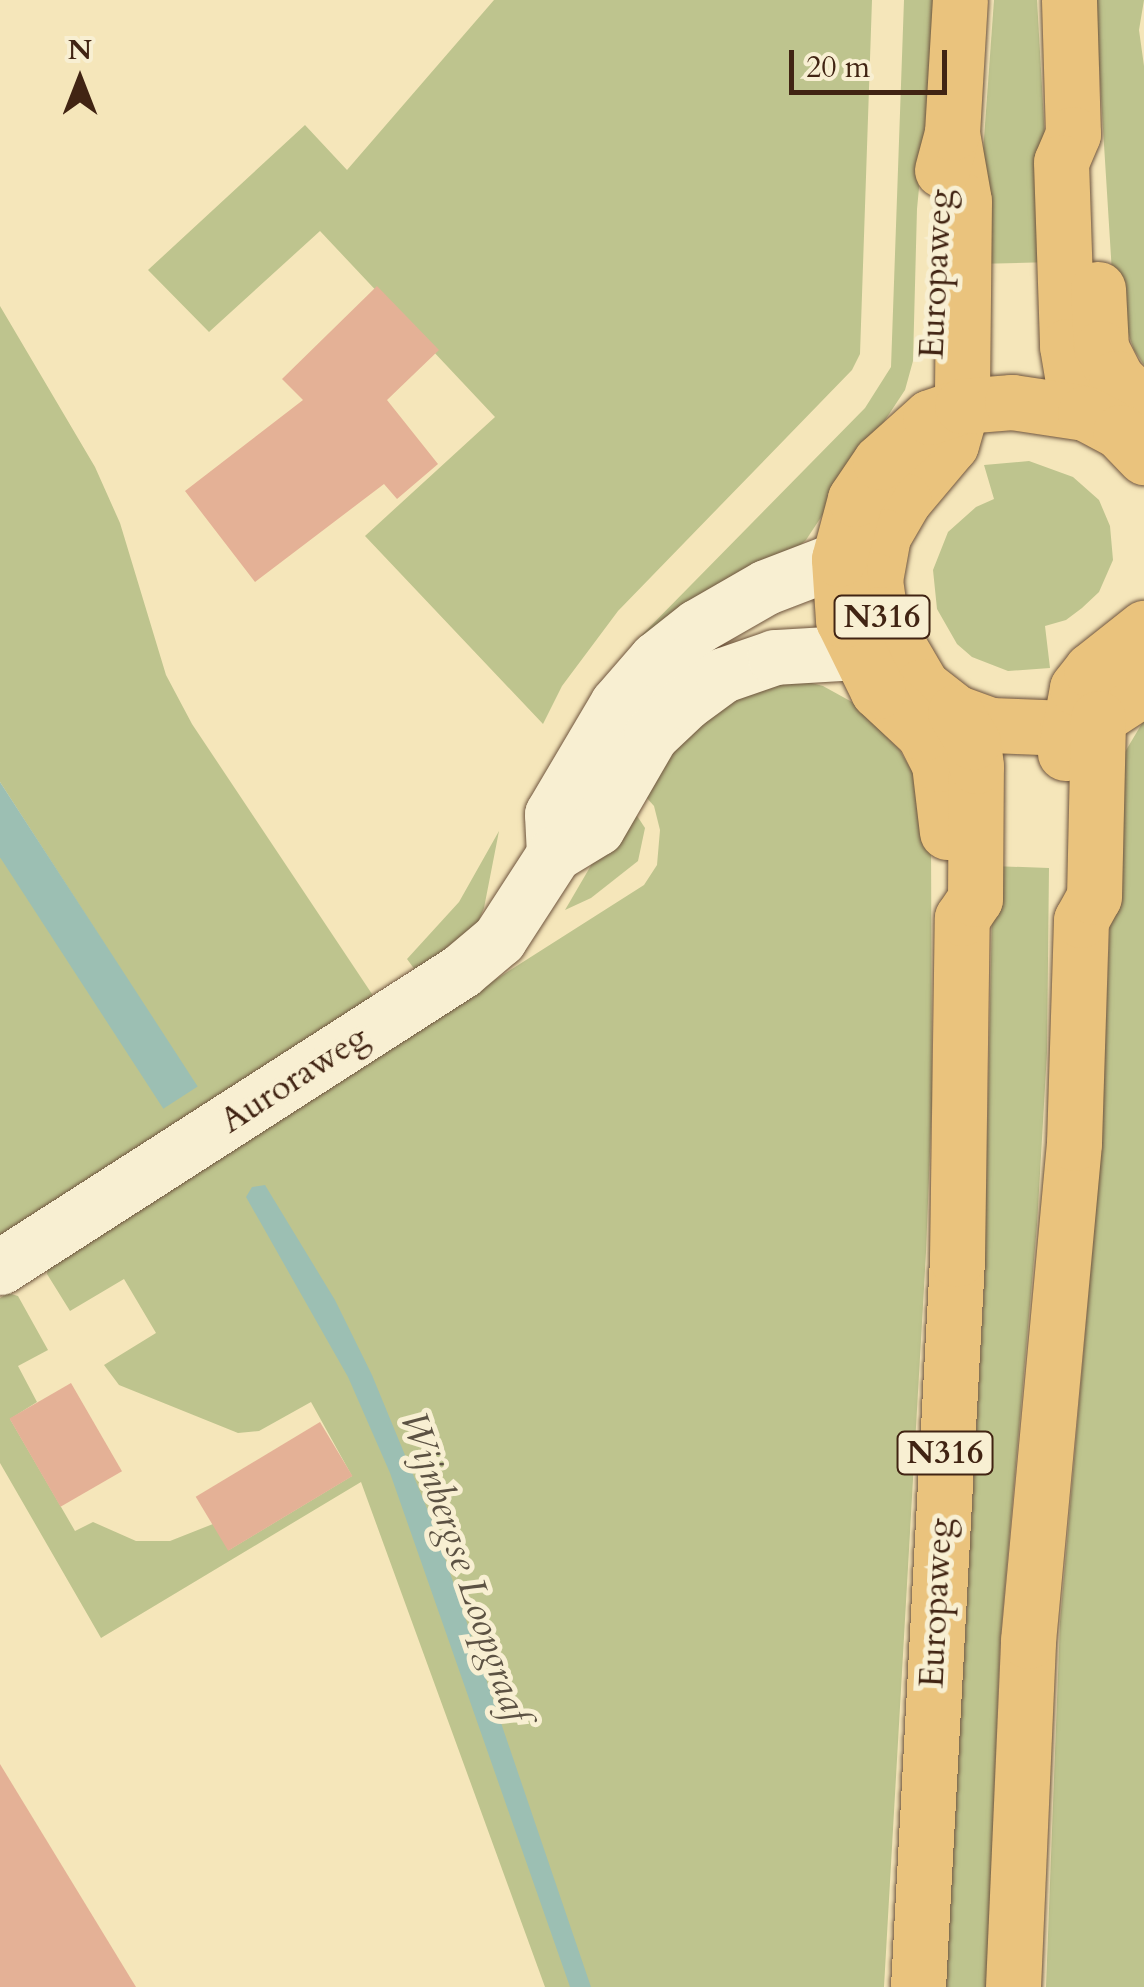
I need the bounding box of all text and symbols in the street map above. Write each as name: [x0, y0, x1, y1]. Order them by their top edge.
north arrow: [30, 30, 130, 130]
scale bar: [794, 30, 952, 92]
text: N: [68, 31, 92, 69]
text: 20 m: [806, 47, 870, 88]
street label: Europaweg: [911, 188, 961, 360]
road number: N316: [832, 590, 932, 644]
street label: Auroraweg: [212, 1016, 376, 1142]
water label: Wijnbergse Loopgraaf: [389, 1406, 539, 1728]
road number: N316: [895, 1426, 995, 1480]
street label: Europaweg: [911, 1517, 961, 1689]

